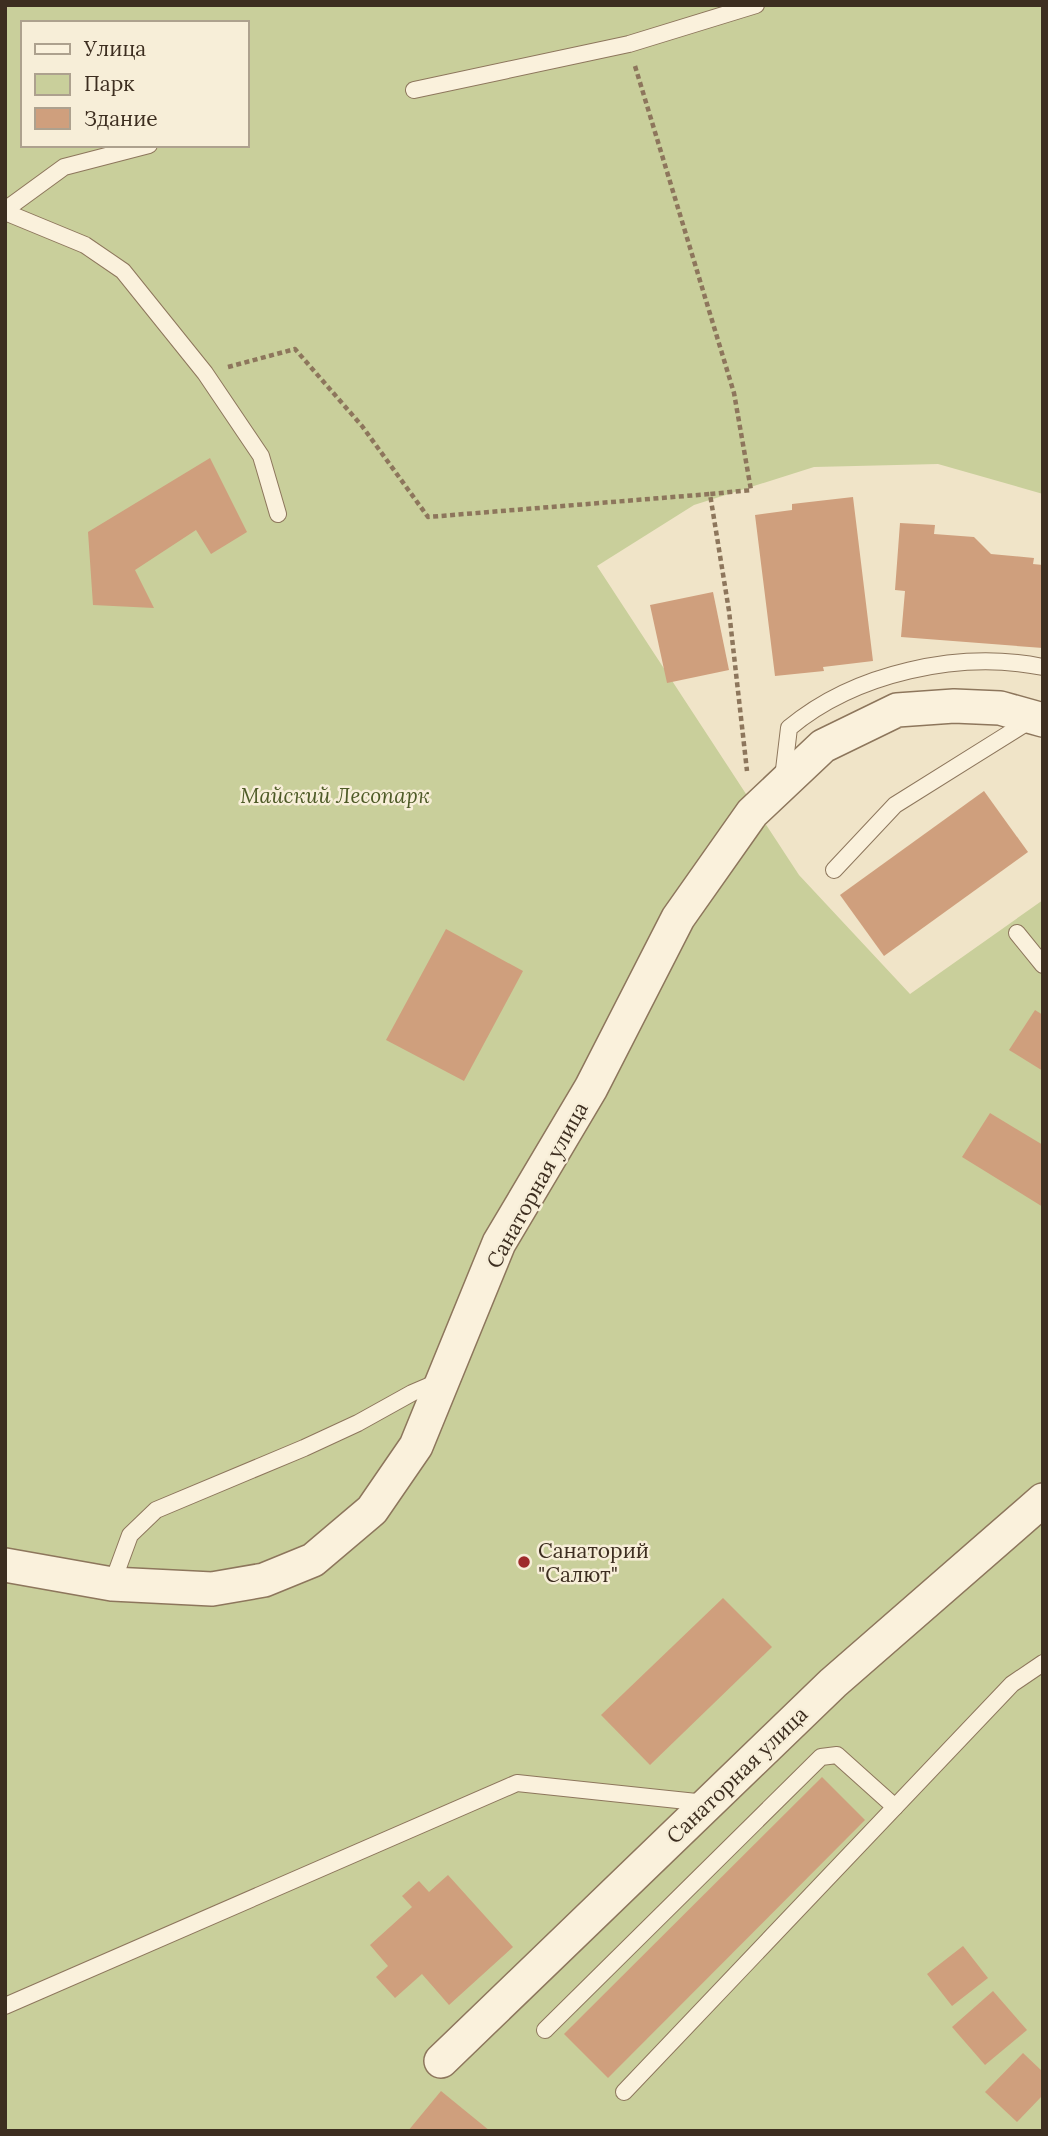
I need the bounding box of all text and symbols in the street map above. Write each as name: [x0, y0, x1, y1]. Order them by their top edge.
legend: [21, 21, 248, 147]
text: Улица: [83, 35, 146, 62]
text: Парк: [84, 70, 135, 97]
text: Здание: [84, 105, 158, 132]
park label: Майский Лесопарк: [240, 782, 430, 809]
street label: Санаторная улица: [480, 1097, 594, 1273]
place label: Санаторий "Салют": [538, 1537, 649, 1588]
marker: Санаторий "Салют": [516, 1554, 532, 1570]
street label: Санаторная улица: [661, 1701, 813, 1849]

